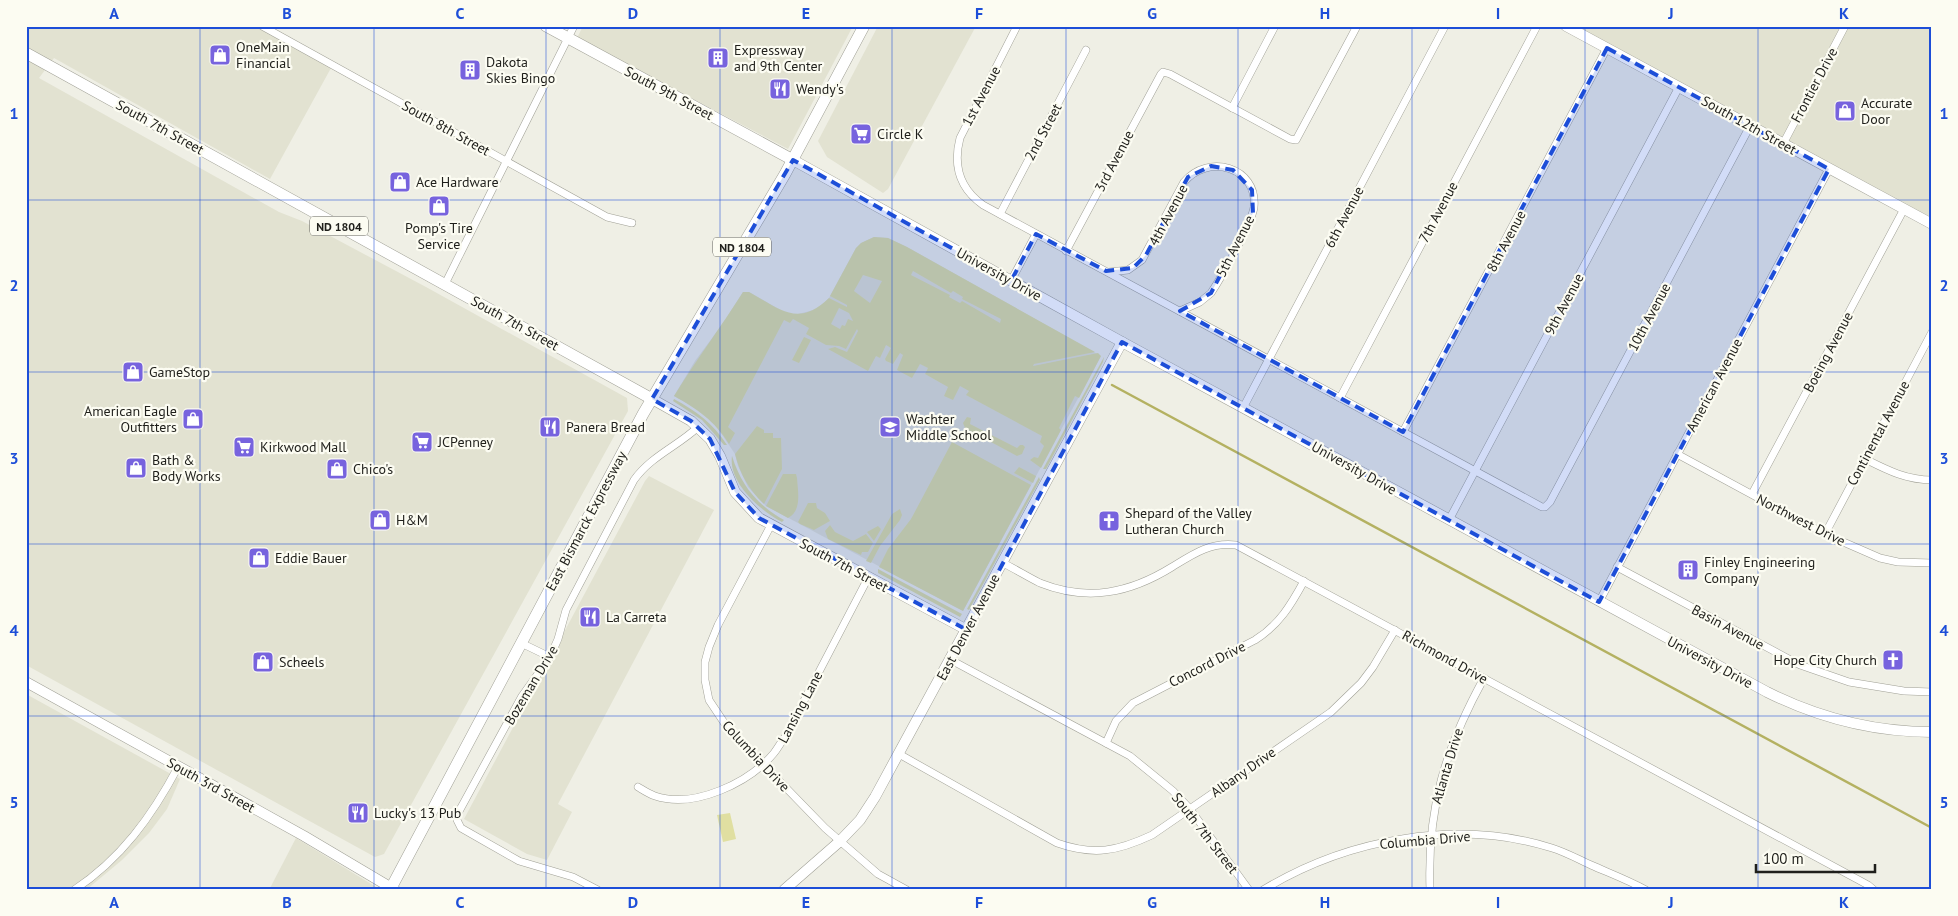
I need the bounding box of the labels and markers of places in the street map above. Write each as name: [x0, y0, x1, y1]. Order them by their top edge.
place label: OneMain Financial: [236, 38, 290, 72]
place label: Expressway and 9th Center: [734, 41, 823, 75]
shop icon: OneMain Financial: [208, 43, 232, 67]
building icon: Expressway and 9th Center: [706, 46, 730, 70]
place label: Dakota Skies Bingo: [486, 53, 555, 87]
building icon: Dakota Skies Bingo: [458, 58, 482, 82]
restaurant icon: Wendy's: [768, 77, 792, 101]
place label: Wendy's: [796, 80, 844, 98]
place label: Accurate Door: [1861, 94, 1912, 128]
shop icon: Accurate Door: [1833, 99, 1857, 123]
supermarket icon: Circle K: [849, 122, 873, 146]
place label: Circle K: [877, 125, 924, 143]
shop icon: Ace Hardware: [388, 170, 412, 194]
place label: Ace Hardware: [416, 173, 499, 191]
shop icon: Pomp's Tire Service: [427, 194, 451, 218]
place label: Pomp's Tire Service: [405, 219, 473, 253]
shop icon: GameStop: [121, 360, 145, 384]
place label: GameStop: [149, 363, 210, 381]
place label: American Eagle Outfitters: [84, 402, 177, 436]
shop icon: American Eagle Outfitters: [181, 407, 205, 431]
place label: Wachter Middle School: [906, 410, 991, 444]
restaurant icon: Panera Bread: [538, 415, 562, 439]
school or university icon: Wachter Middle School: [878, 415, 902, 439]
place label: Panera Bread: [566, 418, 645, 436]
supermarket icon: JCPenney: [410, 430, 434, 454]
place label: JCPenney: [437, 433, 494, 451]
supermarket icon: Kirkwood Mall: [232, 435, 256, 459]
place label: Kirkwood Mall: [260, 438, 346, 456]
place label: Bath & Body Works: [152, 451, 221, 485]
shop icon: Bath & Body Works: [124, 456, 148, 480]
shop icon: Chico's: [325, 457, 349, 481]
place label: Chico's: [353, 460, 393, 478]
place label: Shepard of the Valley Lutheran Church: [1125, 504, 1252, 538]
shop icon: H&M: [368, 508, 392, 532]
church icon: Shepard of the Valley Lutheran Church: [1097, 509, 1121, 533]
place label: H&M: [396, 511, 428, 529]
shop icon: Eddie Bauer: [247, 546, 271, 570]
place label: Eddie Bauer: [275, 549, 347, 567]
place label: Finley Engineering Company: [1704, 553, 1815, 587]
building icon: Finley Engineering Company: [1676, 558, 1700, 582]
restaurant icon: La Carreta: [578, 605, 602, 629]
place label: La Carreta: [606, 608, 667, 626]
church icon: Hope City Church: [1881, 648, 1905, 672]
shop icon: Scheels: [251, 650, 275, 674]
place label: Hope City Church: [1773, 651, 1877, 669]
place label: Scheels: [279, 653, 325, 671]
restaurant icon: Lucky's 13 Pub: [346, 801, 370, 825]
place label: Lucky's 13 Pub: [374, 804, 461, 822]

